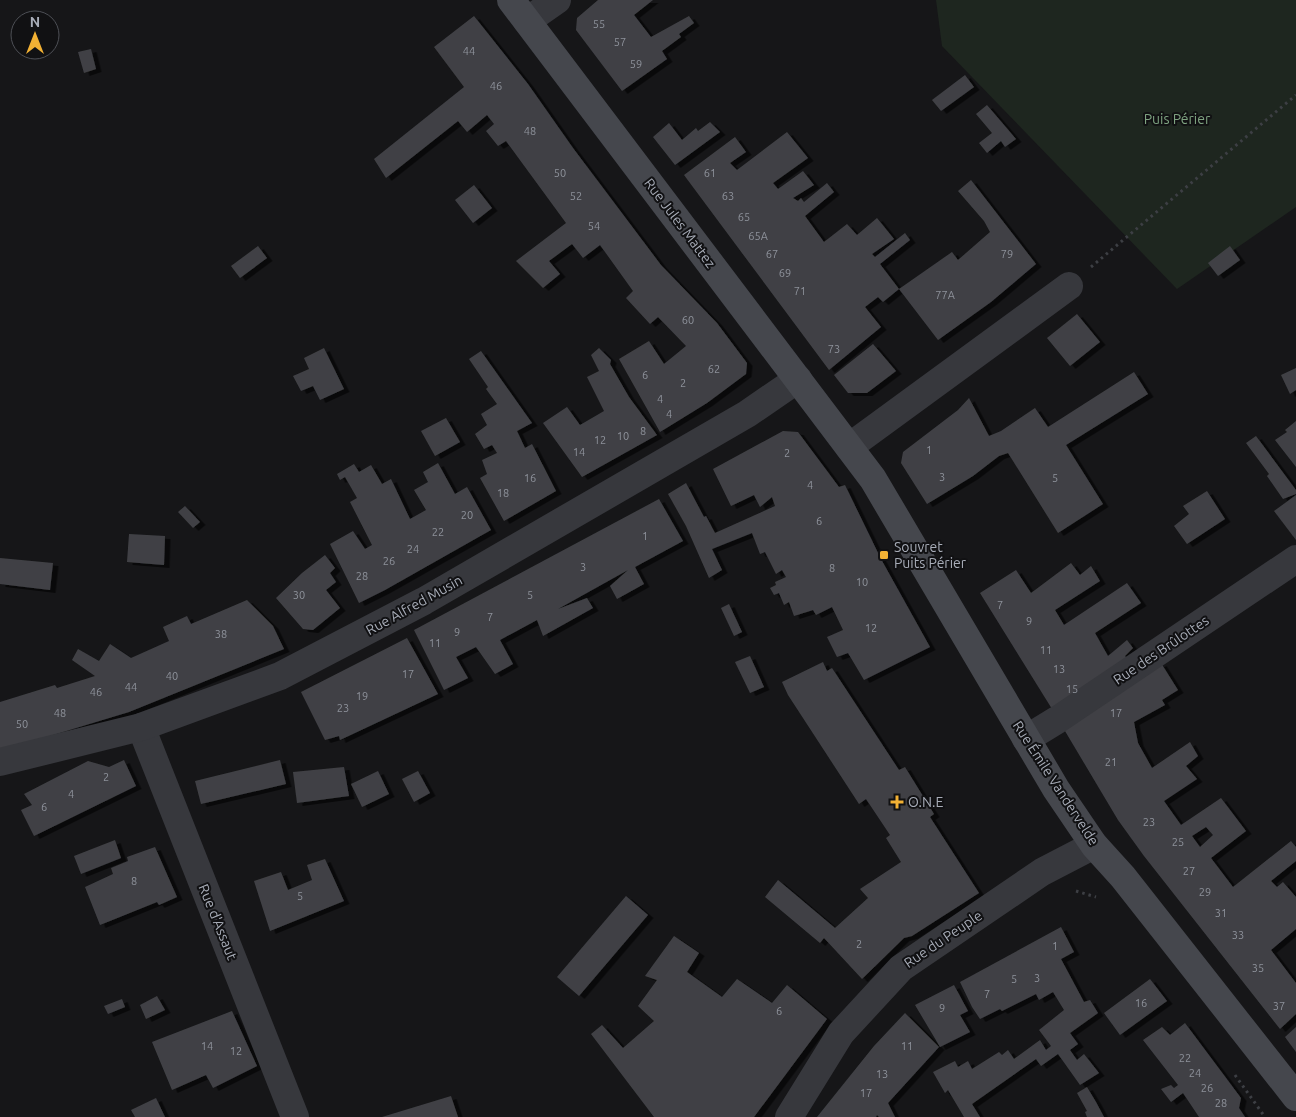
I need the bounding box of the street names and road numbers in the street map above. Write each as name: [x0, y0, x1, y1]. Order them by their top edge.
street label: Rue Jules Mattez: [641, 175, 719, 271]
street label: Rue Alfred Musin: [363, 572, 465, 638]
street label: Rue des Brûlottes: [1110, 612, 1212, 688]
street label: Rue Émile Vandervelde: [1010, 717, 1103, 848]
street label: Rue d'Assaut: [196, 882, 241, 963]
street label: Rue du Peuple: [901, 907, 985, 971]

